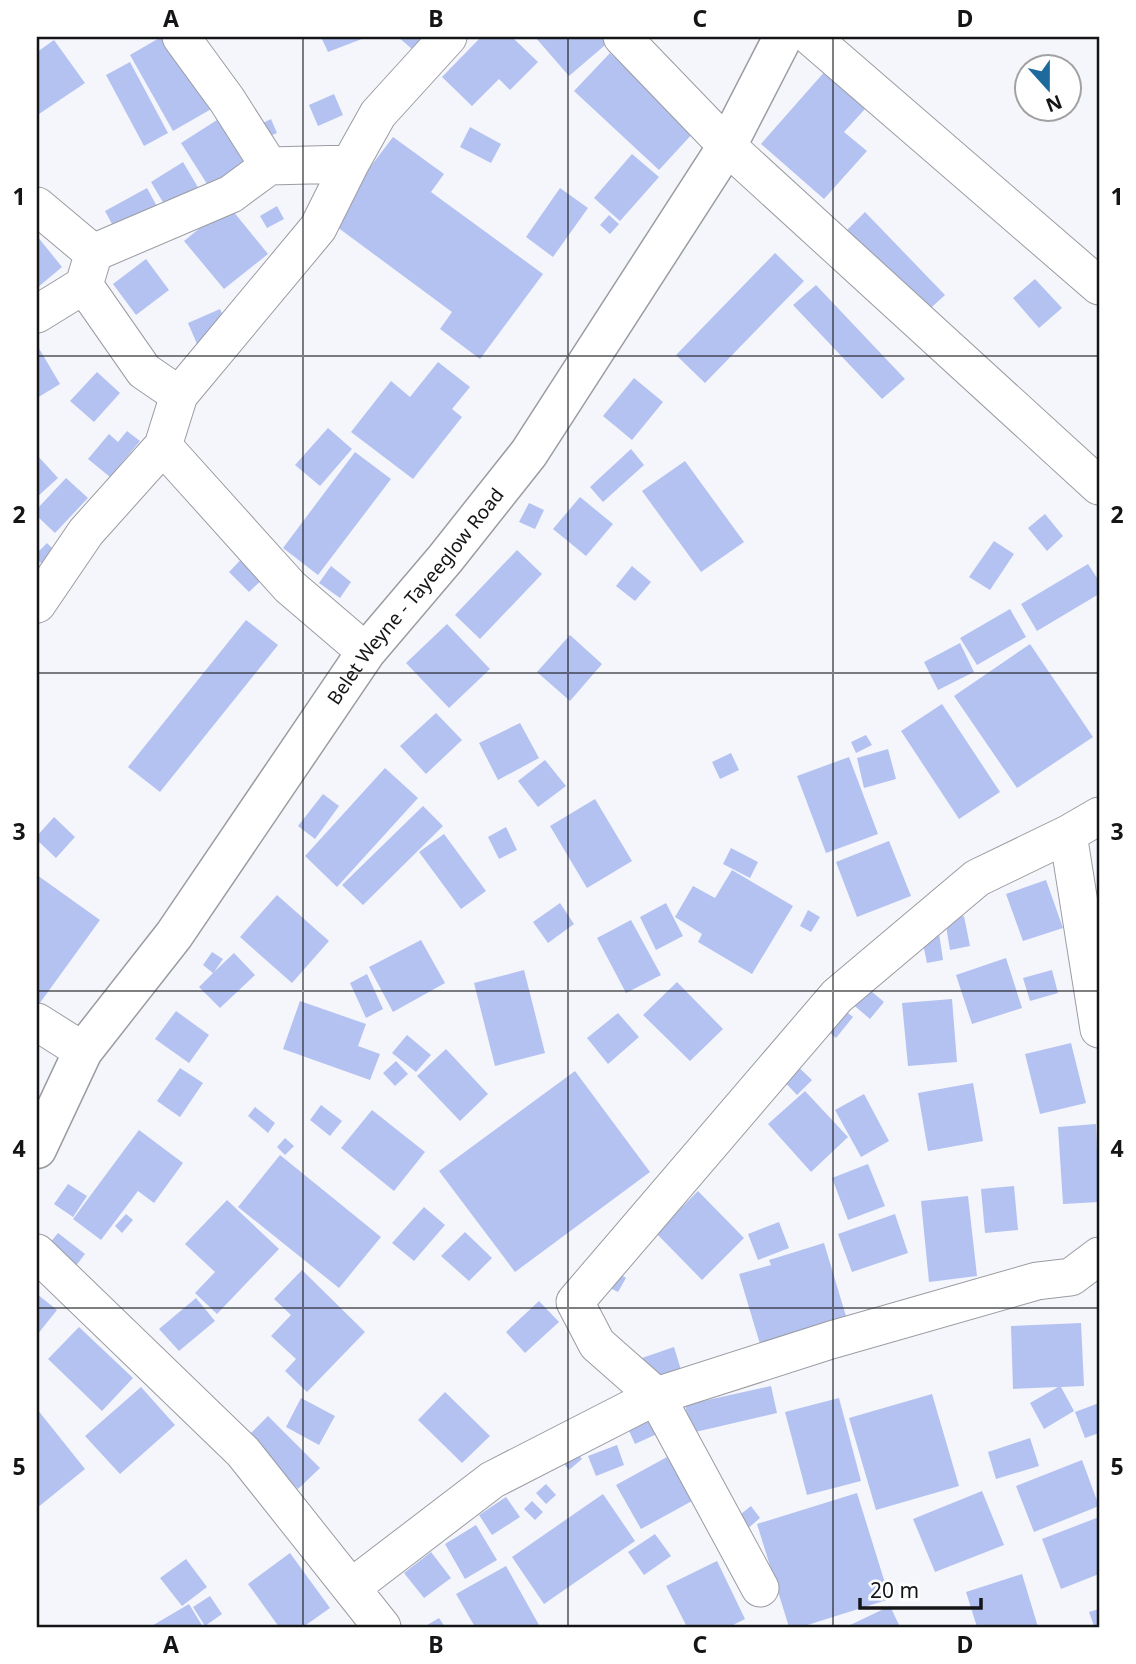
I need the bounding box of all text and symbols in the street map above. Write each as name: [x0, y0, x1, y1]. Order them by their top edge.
text: A: [163, 2, 179, 34]
text: B: [428, 2, 444, 34]
text: C: [693, 2, 708, 34]
text: D: [957, 2, 973, 34]
north arrow: [1014, 52, 1084, 122]
text: N: [1042, 89, 1066, 119]
text: 1: [12, 180, 26, 212]
text: 1: [1110, 180, 1124, 212]
street label: Belet Weyne - Tayeeglow Road: [321, 482, 510, 710]
text: 2: [12, 498, 26, 530]
text: 2: [1110, 498, 1124, 530]
text: 3: [12, 815, 26, 847]
text: 3: [1110, 815, 1124, 847]
text: 4: [12, 1132, 26, 1164]
text: 4: [1110, 1132, 1124, 1164]
text: 5: [12, 1450, 26, 1482]
text: 5: [1110, 1450, 1124, 1482]
scale bar: [860, 1566, 980, 1610]
text: 20 m: [870, 1576, 919, 1604]
text: A: [163, 1628, 179, 1660]
text: B: [428, 1628, 444, 1660]
text: C: [693, 1628, 708, 1660]
text: D: [957, 1628, 973, 1660]

